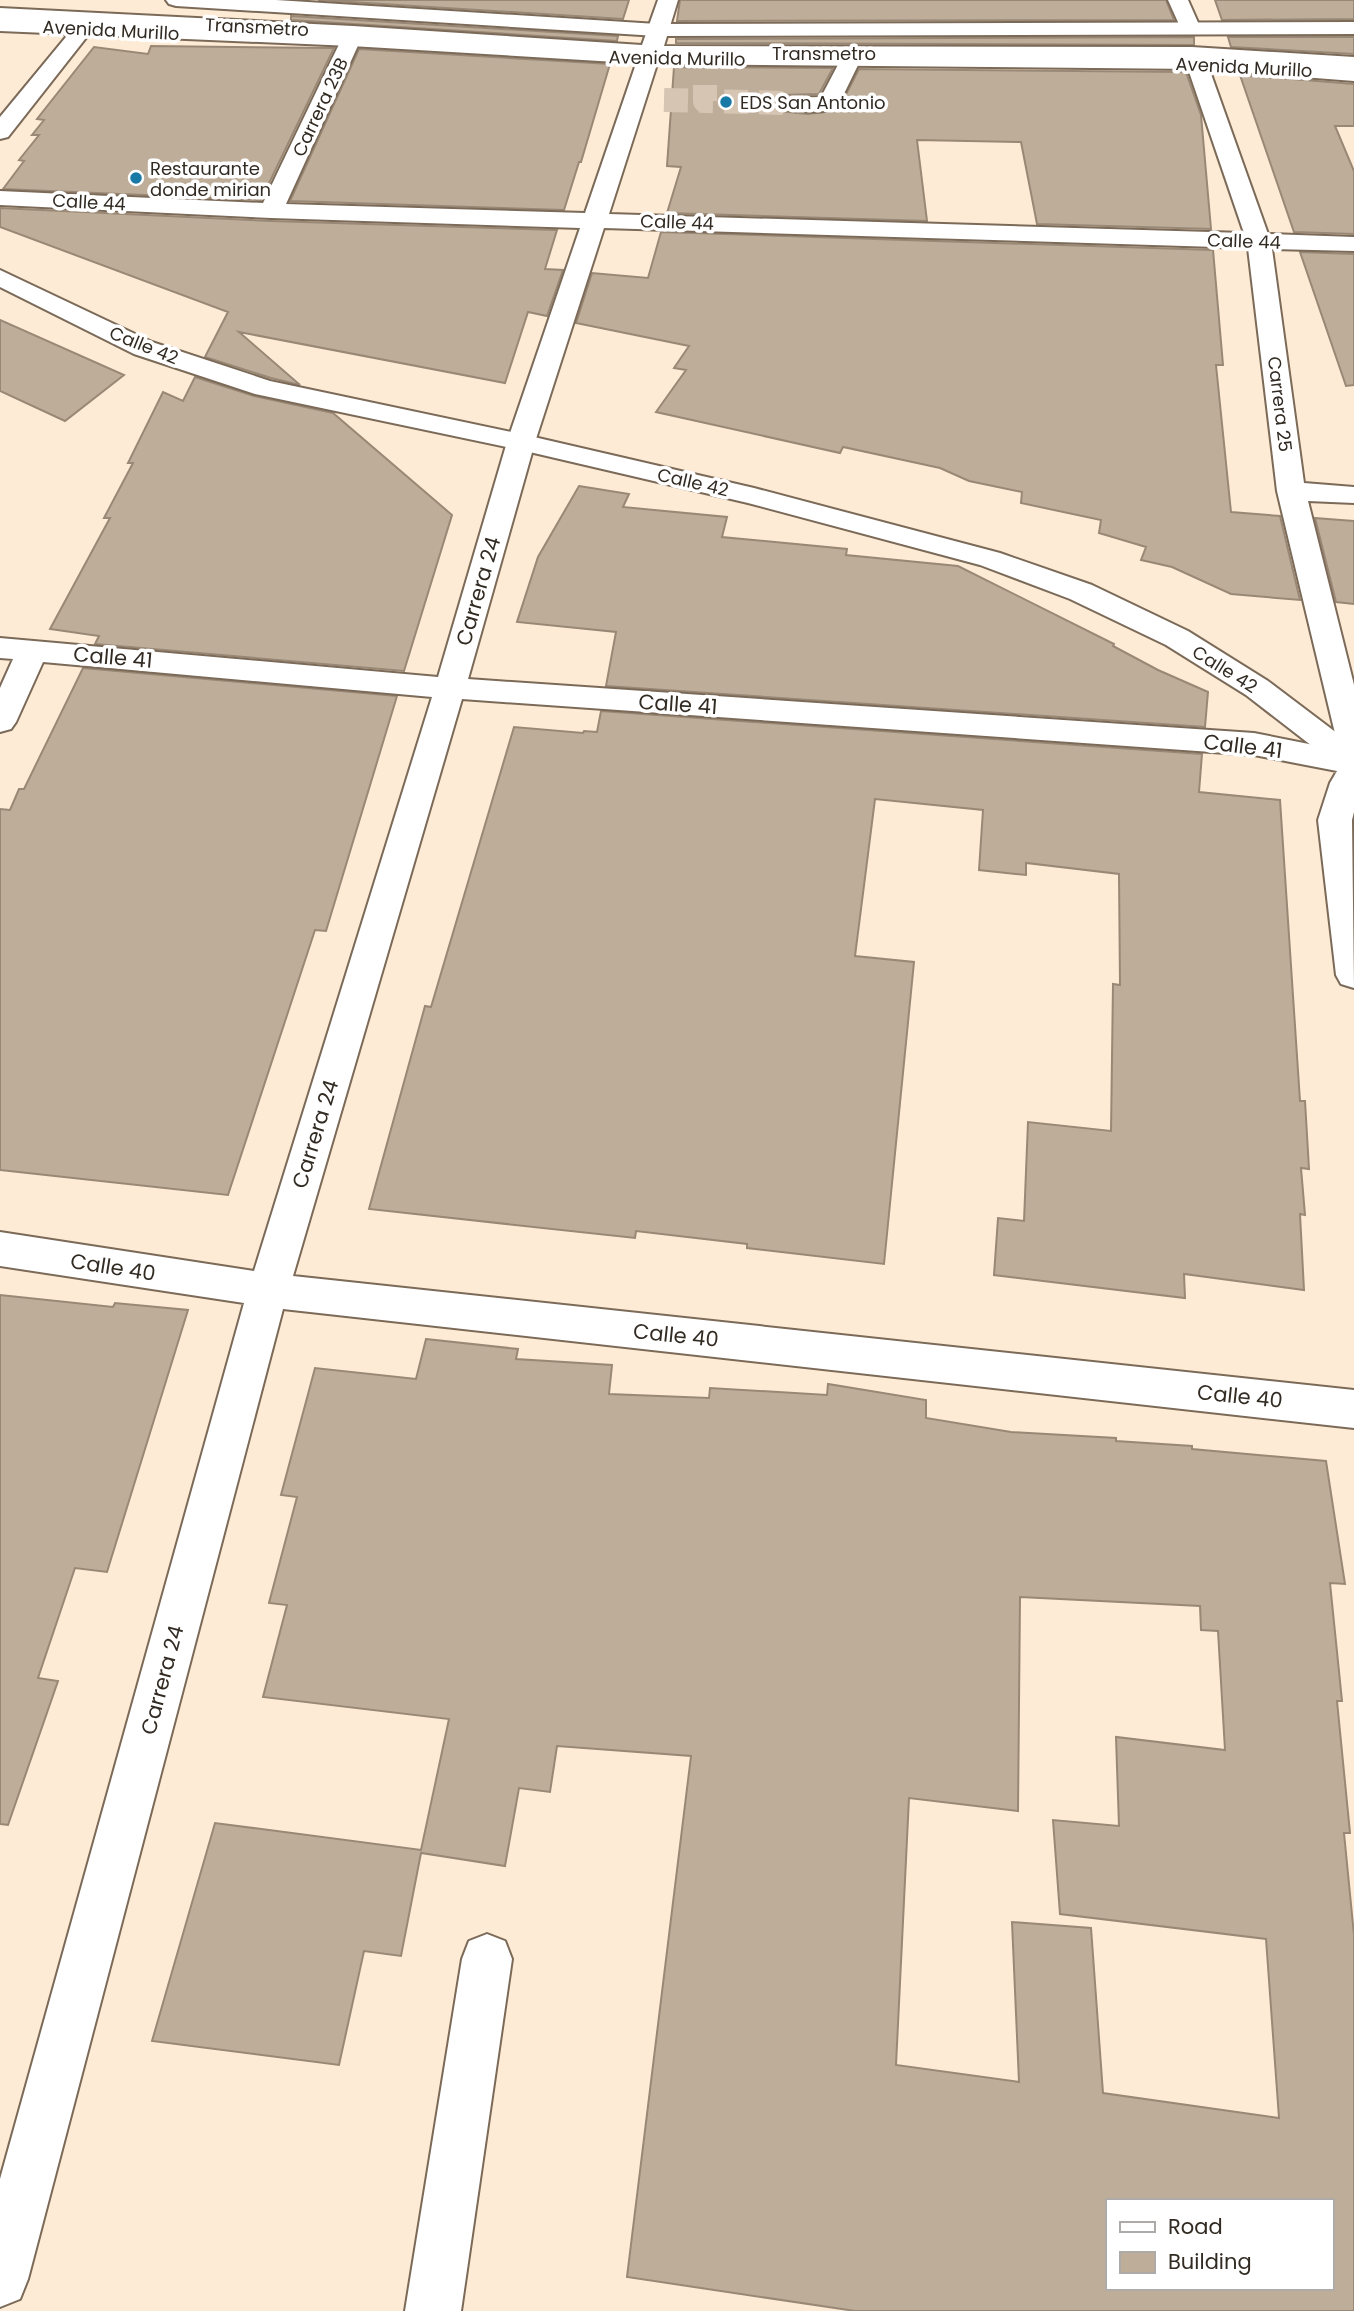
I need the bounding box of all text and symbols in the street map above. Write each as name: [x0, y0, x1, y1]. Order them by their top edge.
street label: Transmetro: [204, 12, 310, 42]
street label: Avenida Murillo: [42, 14, 180, 46]
street label: Transmetro: [772, 41, 876, 66]
street label: Avenida Murillo: [608, 44, 746, 72]
street label: Avenida Murillo: [1175, 51, 1313, 83]
street label: Carrera 23B: [286, 54, 354, 160]
place label: EDS San Antonio: [740, 90, 886, 115]
marker: EDS San Antonio: [718, 94, 734, 110]
place label: Restaurante donde mirian: [150, 156, 271, 202]
marker: Restaurante donde mirian: [128, 170, 144, 186]
street label: Calle 44: [52, 188, 126, 216]
street label: Calle 44: [640, 208, 714, 236]
street label: Calle 44: [1207, 227, 1281, 255]
street label: Calle 42: [106, 320, 182, 370]
street label: Carrera 25: [1262, 355, 1298, 453]
street label: Calle 42: [655, 462, 731, 502]
street label: Carrera 24: [449, 533, 507, 649]
street label: Calle 41: [72, 639, 154, 675]
street label: Calle 42: [1188, 639, 1262, 699]
street label: Calle 41: [637, 687, 719, 721]
street label: Calle 41: [1202, 727, 1284, 765]
street label: Carrera 24: [285, 1076, 345, 1192]
street label: Calle 40: [68, 1246, 158, 1288]
street label: Calle 40: [632, 1316, 720, 1354]
street label: Calle 40: [1196, 1377, 1284, 1415]
street label: Carrera 24: [133, 1622, 191, 1738]
legend: [1106, 2199, 1333, 2290]
text: Road: [1168, 2212, 1223, 2241]
text: Building: [1168, 2247, 1252, 2276]

